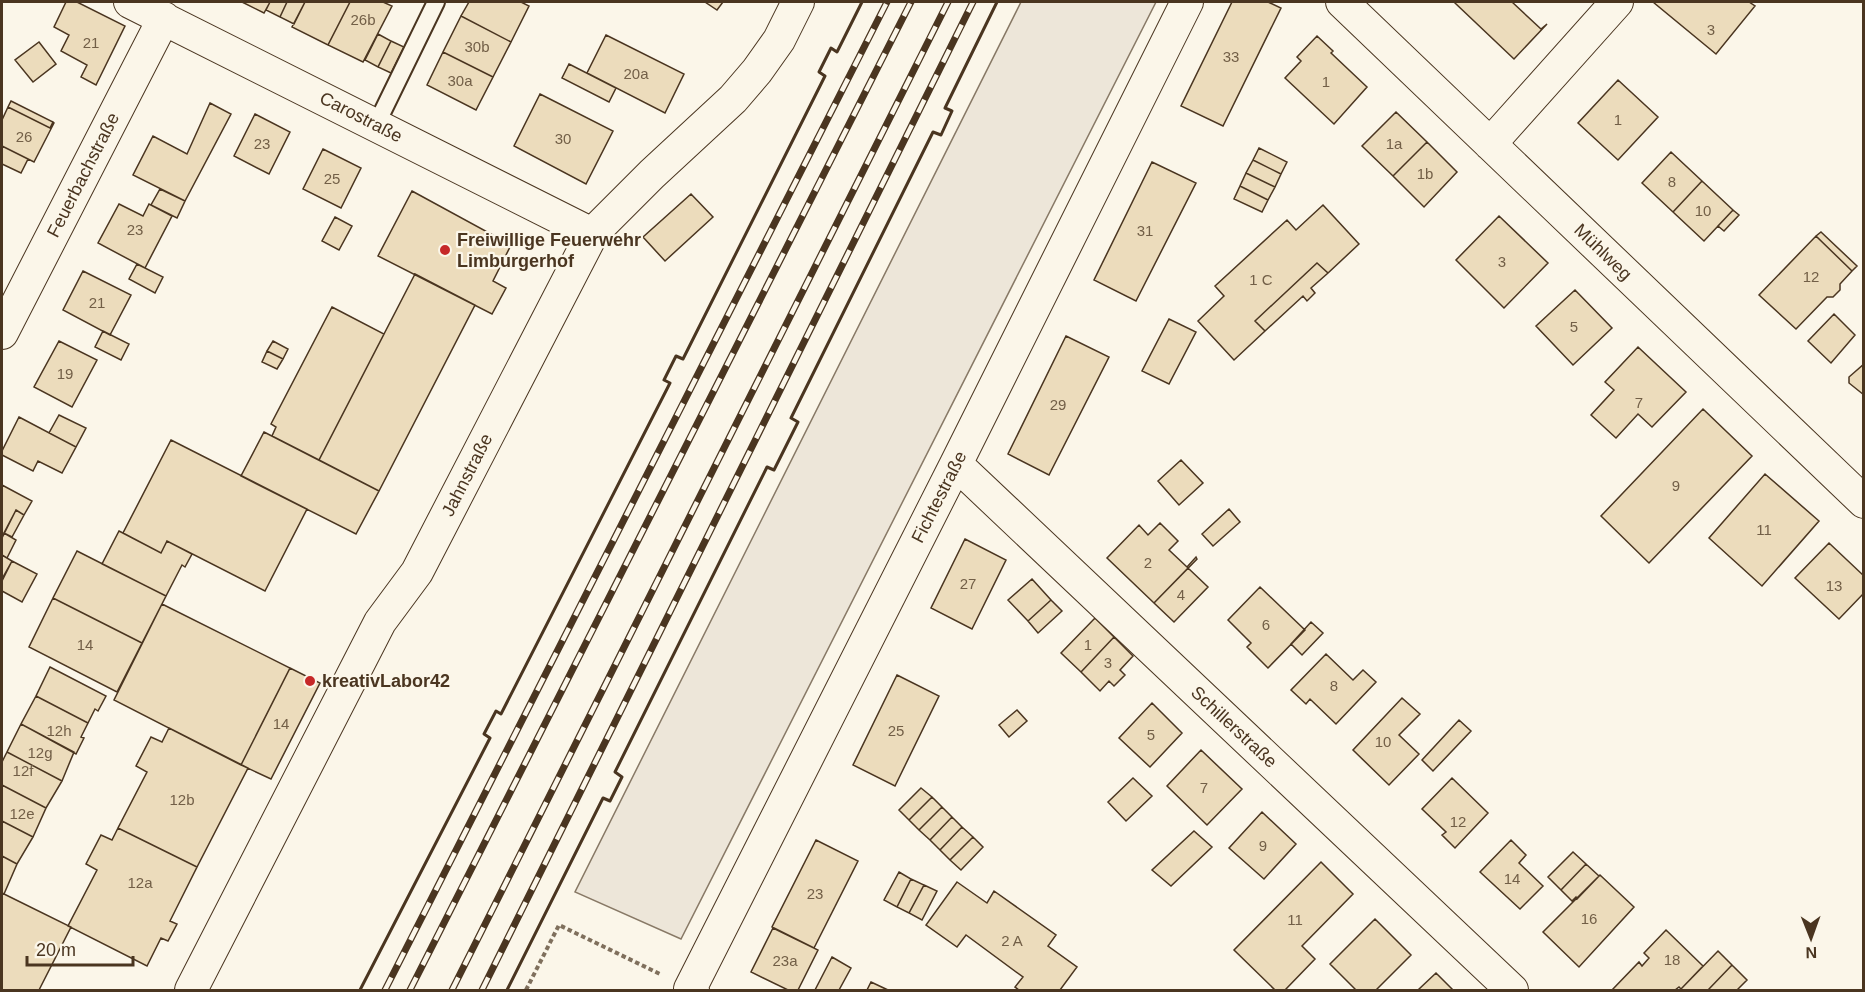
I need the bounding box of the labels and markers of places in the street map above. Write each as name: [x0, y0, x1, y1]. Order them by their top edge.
place label: Freiwillige Feuerwehr Limburgerhof: [457, 230, 641, 271]
marker: Freiwillige Feuerwehr Limburgerhof: [438, 243, 452, 257]
place label: kreativLabor42: [322, 671, 450, 691]
marker: kreativLabor42: [303, 674, 317, 688]

